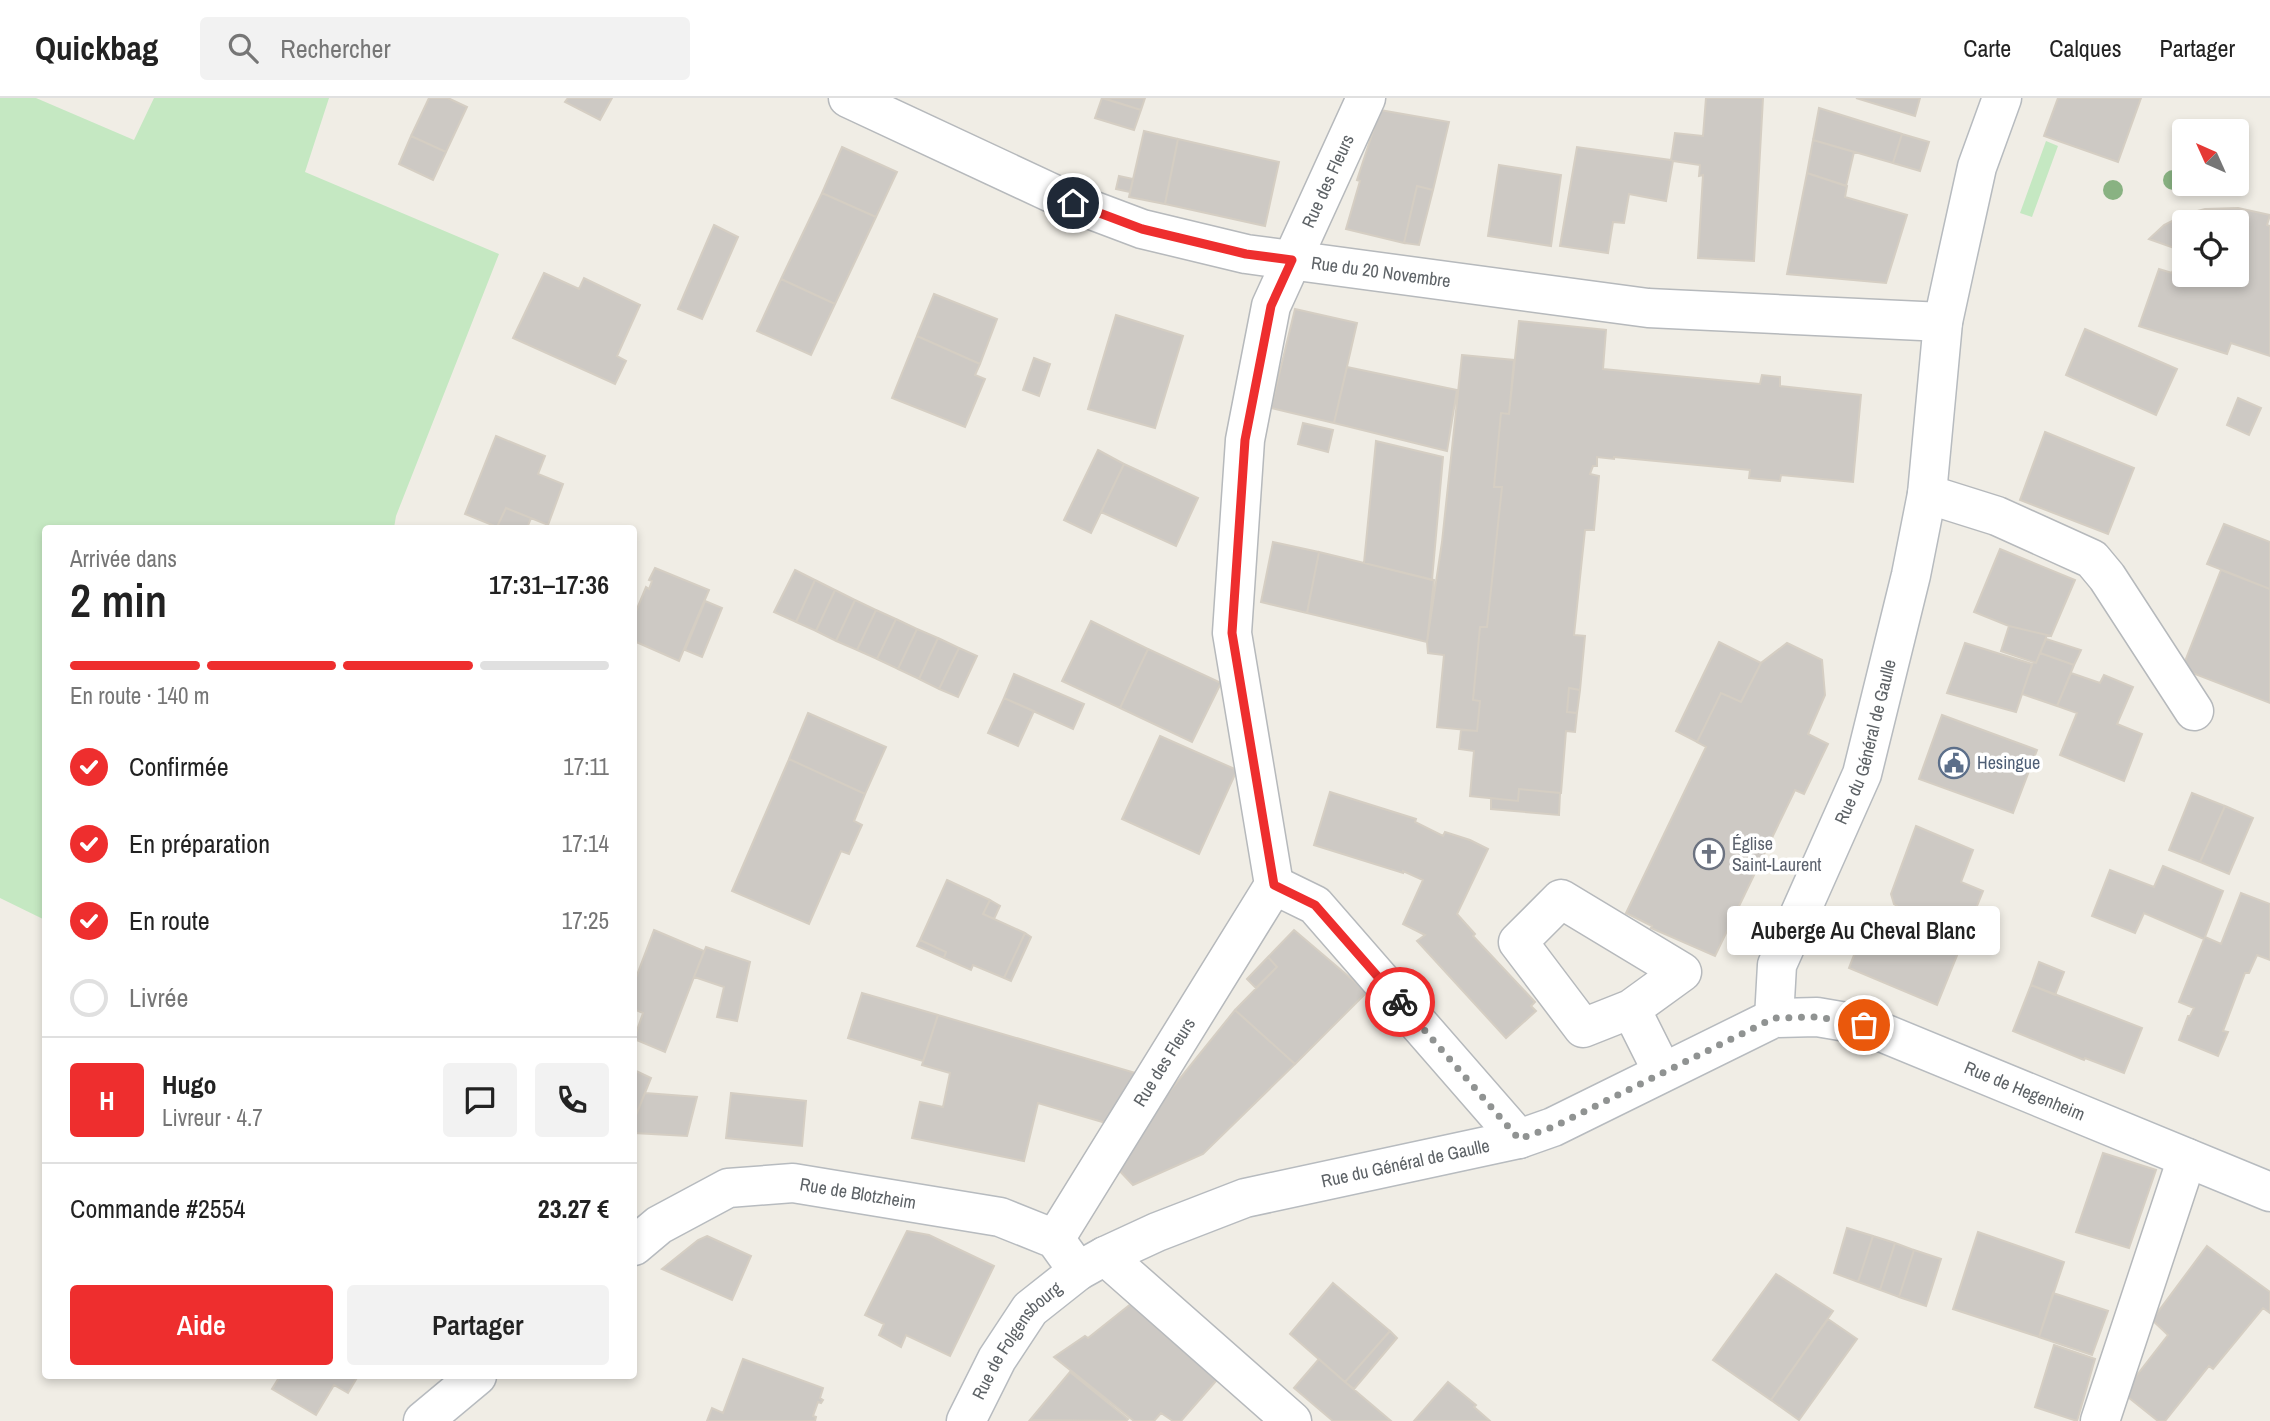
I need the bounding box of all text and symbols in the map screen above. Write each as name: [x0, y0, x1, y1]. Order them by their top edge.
search box: [200, 17, 690, 80]
text: Quickbag: [35, 26, 158, 70]
icon: search: [224, 29, 262, 67]
text: Rechercher: [280, 31, 391, 66]
text: Carte: [1963, 32, 2011, 64]
text: Calques: [2049, 32, 2122, 64]
text: Partager: [2160, 32, 2235, 64]
north arrow: [2172, 119, 2249, 196]
map controls: [2172, 119, 2249, 287]
street label: Rue des Fleurs: [1295, 130, 1360, 232]
pin: [1043, 173, 1103, 233]
icon: home: [1054, 184, 1092, 222]
button: locate: [2172, 210, 2249, 287]
street label: Rue du 20 Novembre: [1310, 250, 1452, 293]
text: Arrivée dans: [70, 543, 177, 574]
text: 17:31–17:36: [489, 567, 609, 602]
text: 2 min: [70, 569, 167, 631]
street label: Rue du Général de Gaulle: [1828, 657, 1902, 828]
text: En route · 140 m: [70, 680, 209, 711]
public building icon: Hesingue: [1937, 746, 1971, 780]
icon: check: [70, 748, 108, 786]
text: Confirmée: [129, 749, 229, 784]
place label: Hesingue: [1977, 750, 2040, 775]
text: 17:11: [563, 751, 609, 782]
icon: check: [70, 825, 108, 863]
text: En préparation: [129, 826, 270, 861]
text: 17:14: [562, 828, 609, 859]
place label: Église Saint-Laurent: [1732, 831, 1821, 877]
church icon: Église Saint-Laurent: [1692, 837, 1726, 871]
icon: check: [70, 902, 108, 940]
text: En route: [129, 903, 210, 938]
text: 17:25: [562, 905, 609, 936]
callout: Auberge Au Cheval Blanc: [1728, 906, 2000, 955]
text: Auberge Au Cheval Blanc: [1751, 915, 1976, 946]
courier: [1365, 967, 1435, 1037]
text: Livrée: [129, 980, 188, 1015]
icon: bike: [1381, 983, 1419, 1021]
pin: [1834, 995, 1894, 1055]
icon: bag: [1845, 1006, 1883, 1044]
street label: Rue des Fleurs: [1127, 1013, 1201, 1111]
street label: Rue de Hegenheim: [1961, 1055, 2089, 1127]
button: chat: [443, 1063, 517, 1137]
button: phone: [535, 1063, 609, 1137]
text: Hugo: [162, 1067, 216, 1102]
text: H: [99, 1083, 115, 1118]
text: Livreur · 4.7: [162, 1102, 263, 1133]
street label: Rue du Général de Gaulle: [1319, 1133, 1492, 1193]
street label: Rue de Blotzheim: [798, 1171, 918, 1215]
text: Commande #2554: [70, 1191, 245, 1226]
text: 23.27 €: [538, 1191, 609, 1226]
street label: Rue de Folgensbourg: [966, 1275, 1067, 1404]
button: Aide: [70, 1285, 333, 1365]
button: Partager: [347, 1285, 609, 1365]

